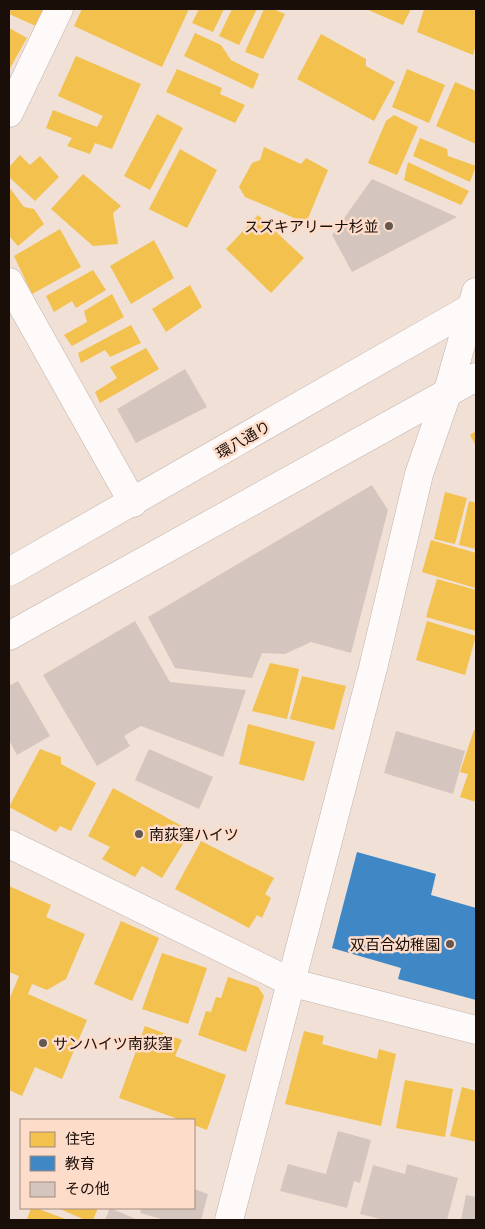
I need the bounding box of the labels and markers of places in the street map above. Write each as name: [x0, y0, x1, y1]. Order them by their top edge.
place label: スズキアリーナ杉並: [244, 217, 379, 235]
marker: スズキアリーナ杉並: [383, 220, 395, 232]
place label: 南荻窪ハイツ: [149, 825, 239, 843]
marker: 南荻窪ハイツ: [133, 828, 145, 840]
place label: 双百合幼稚園: [350, 935, 440, 953]
marker: 双百合幼稚園: [444, 938, 456, 950]
place label: サンハイツ南荻窪: [53, 1034, 173, 1052]
marker: サンハイツ南荻窪: [37, 1037, 49, 1049]

